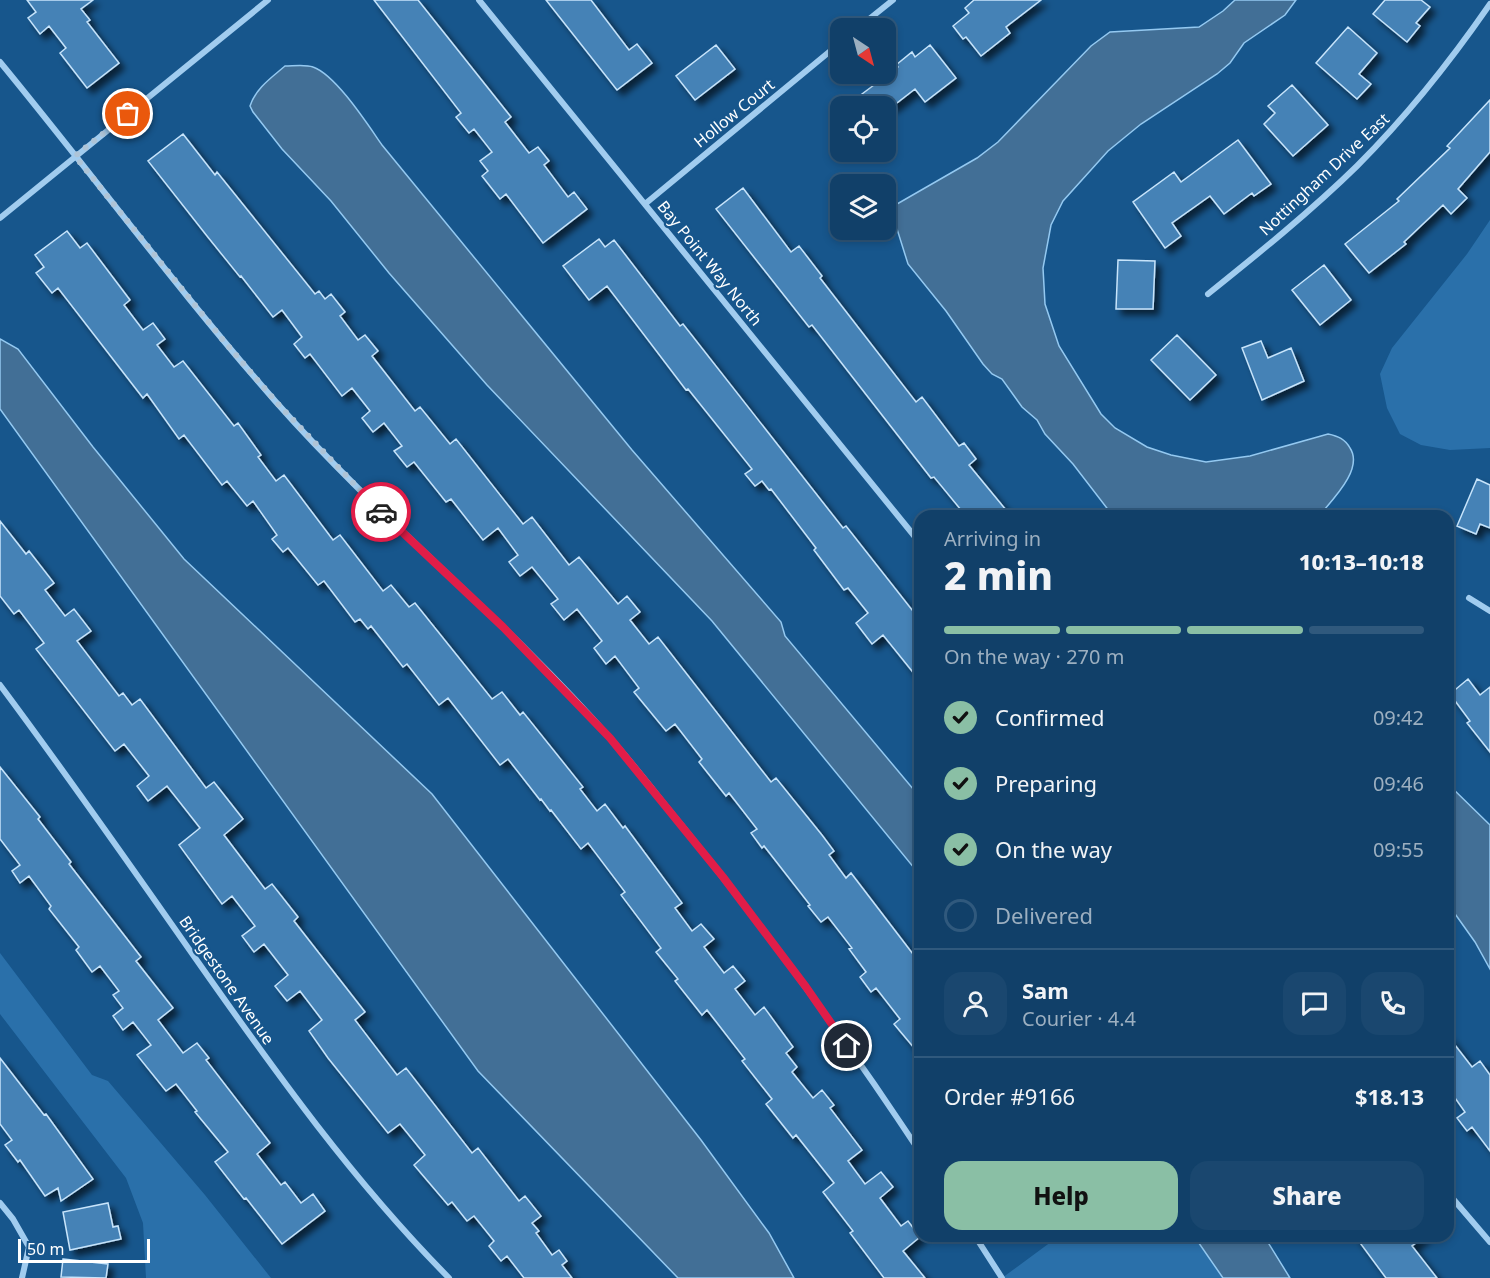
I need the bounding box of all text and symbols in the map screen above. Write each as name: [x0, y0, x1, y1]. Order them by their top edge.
north arrow: [830, 18, 896, 84]
map controls: [830, 18, 896, 240]
street label: Hollow Court: [689, 73, 779, 152]
pin: [102, 88, 153, 139]
button: locate: [830, 96, 896, 162]
icon: bag: [111, 97, 144, 130]
street label: Nottingham Drive East: [1254, 108, 1394, 240]
button: layers: [830, 174, 896, 240]
street label: Bay Point Way North: [653, 196, 767, 330]
courier: [351, 482, 411, 542]
icon: car: [365, 496, 398, 529]
text: Arriving in: [944, 525, 1041, 552]
text: 10:13–10:18: [1299, 546, 1424, 576]
text: 2 min: [944, 548, 1053, 601]
text: On the way · 270 m: [944, 643, 1124, 670]
icon: check: [944, 701, 977, 734]
text: Confirmed: [995, 702, 1105, 732]
text: 09:42: [1373, 704, 1424, 731]
icon: check: [944, 767, 977, 800]
text: Preparing: [995, 768, 1097, 798]
text: 09:46: [1373, 770, 1424, 797]
icon: check: [944, 833, 977, 866]
text: On the way: [995, 834, 1112, 864]
text: 09:55: [1373, 836, 1424, 863]
text: Delivered: [995, 900, 1093, 930]
street label: Bridgestone Avenue: [174, 911, 280, 1049]
button: person: [944, 972, 1007, 1035]
button: chat: [1283, 972, 1346, 1035]
button: phone: [1361, 972, 1424, 1035]
text: Sam: [1022, 975, 1069, 1005]
text: Courier · 4.4: [1022, 1005, 1136, 1032]
pin: [821, 1020, 872, 1071]
icon: home: [830, 1029, 863, 1062]
text: Order #9166: [944, 1081, 1075, 1111]
text: $18.13: [1355, 1081, 1424, 1111]
button: Help: [944, 1161, 1178, 1230]
button: Share: [1190, 1161, 1424, 1230]
scale bar: [18, 1236, 150, 1264]
text: 50 m: [27, 1238, 64, 1260]

